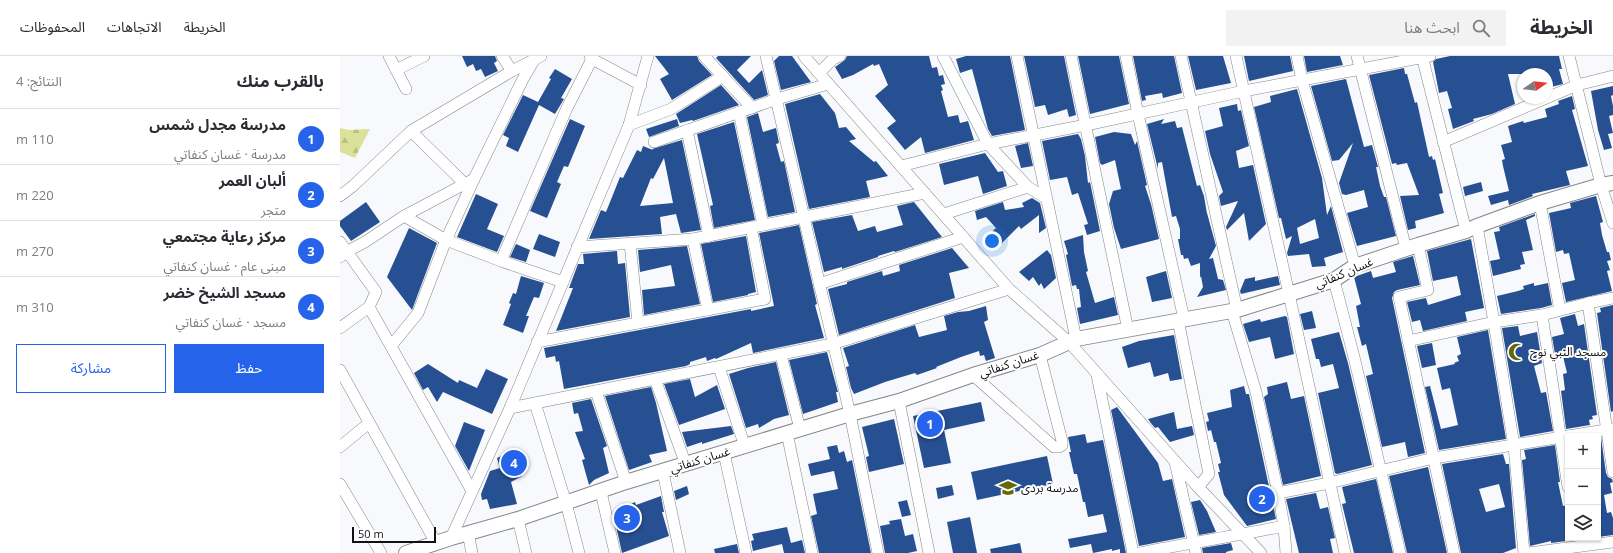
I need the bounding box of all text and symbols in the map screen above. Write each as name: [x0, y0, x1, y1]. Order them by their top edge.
search box: [1226, 10, 1506, 46]
text: الخريطة: [1530, 14, 1593, 40]
text: المحفوظات: [20, 17, 85, 36]
text: الاتجاهات: [107, 17, 162, 36]
text: الخريطة: [184, 17, 226, 36]
text: ابحث هنا: [1404, 17, 1460, 37]
icon: search: [1470, 17, 1492, 39]
north arrow: [1517, 68, 1553, 104]
text: بالقرب منك: [237, 69, 324, 92]
text: النتائج: 4: [16, 72, 62, 90]
text: مدرسة مجدل شمس: [149, 114, 286, 134]
text: 110 m: [16, 130, 54, 148]
text: 1: [307, 130, 315, 148]
text: مدرسة · غسان كنفاتي: [174, 145, 286, 163]
text: ألبان العمر: [219, 170, 286, 190]
text: 220 m: [16, 186, 54, 204]
text: 2: [307, 186, 315, 204]
text: متجر: [261, 201, 286, 219]
text: مركز رعاية مجتمعي: [163, 226, 286, 246]
your location: [982, 231, 1002, 251]
text: 270 m: [16, 242, 54, 260]
text: 3: [307, 242, 315, 260]
street label: غسان كنفاتي: [1312, 253, 1376, 294]
text: مبنى عام · غسان كنفاتي: [163, 257, 286, 275]
text: مسجد الشيخ خضر: [164, 282, 286, 302]
text: 310 m: [16, 298, 54, 316]
text: 4: [307, 298, 315, 316]
text: مسجد · غسان كنفاتي: [176, 313, 286, 331]
mosque icon: مسجد النبي نوح: [1507, 342, 1527, 362]
place label: مسجد النبي نوح: [1530, 343, 1606, 362]
button: مشاركة: [16, 344, 166, 393]
button: حفظ: [174, 344, 324, 393]
street label: غسان كنفاتي: [977, 346, 1041, 383]
pin: 1: [917, 409, 943, 439]
map controls: [1565, 433, 1601, 541]
button: +: [1565, 433, 1601, 469]
street label: غسان كنفاتي: [668, 442, 732, 478]
pin: 4: [501, 448, 527, 478]
button: −: [1565, 469, 1601, 505]
school or university icon: مدرسة بردى: [998, 478, 1018, 498]
place label: مدرسة بردى: [1021, 479, 1079, 496]
pin: 2: [1249, 484, 1275, 514]
pin: 3: [614, 503, 640, 533]
button: layers: [1565, 505, 1601, 541]
scale bar: [352, 525, 436, 544]
text: 50 m: [358, 526, 384, 541]

